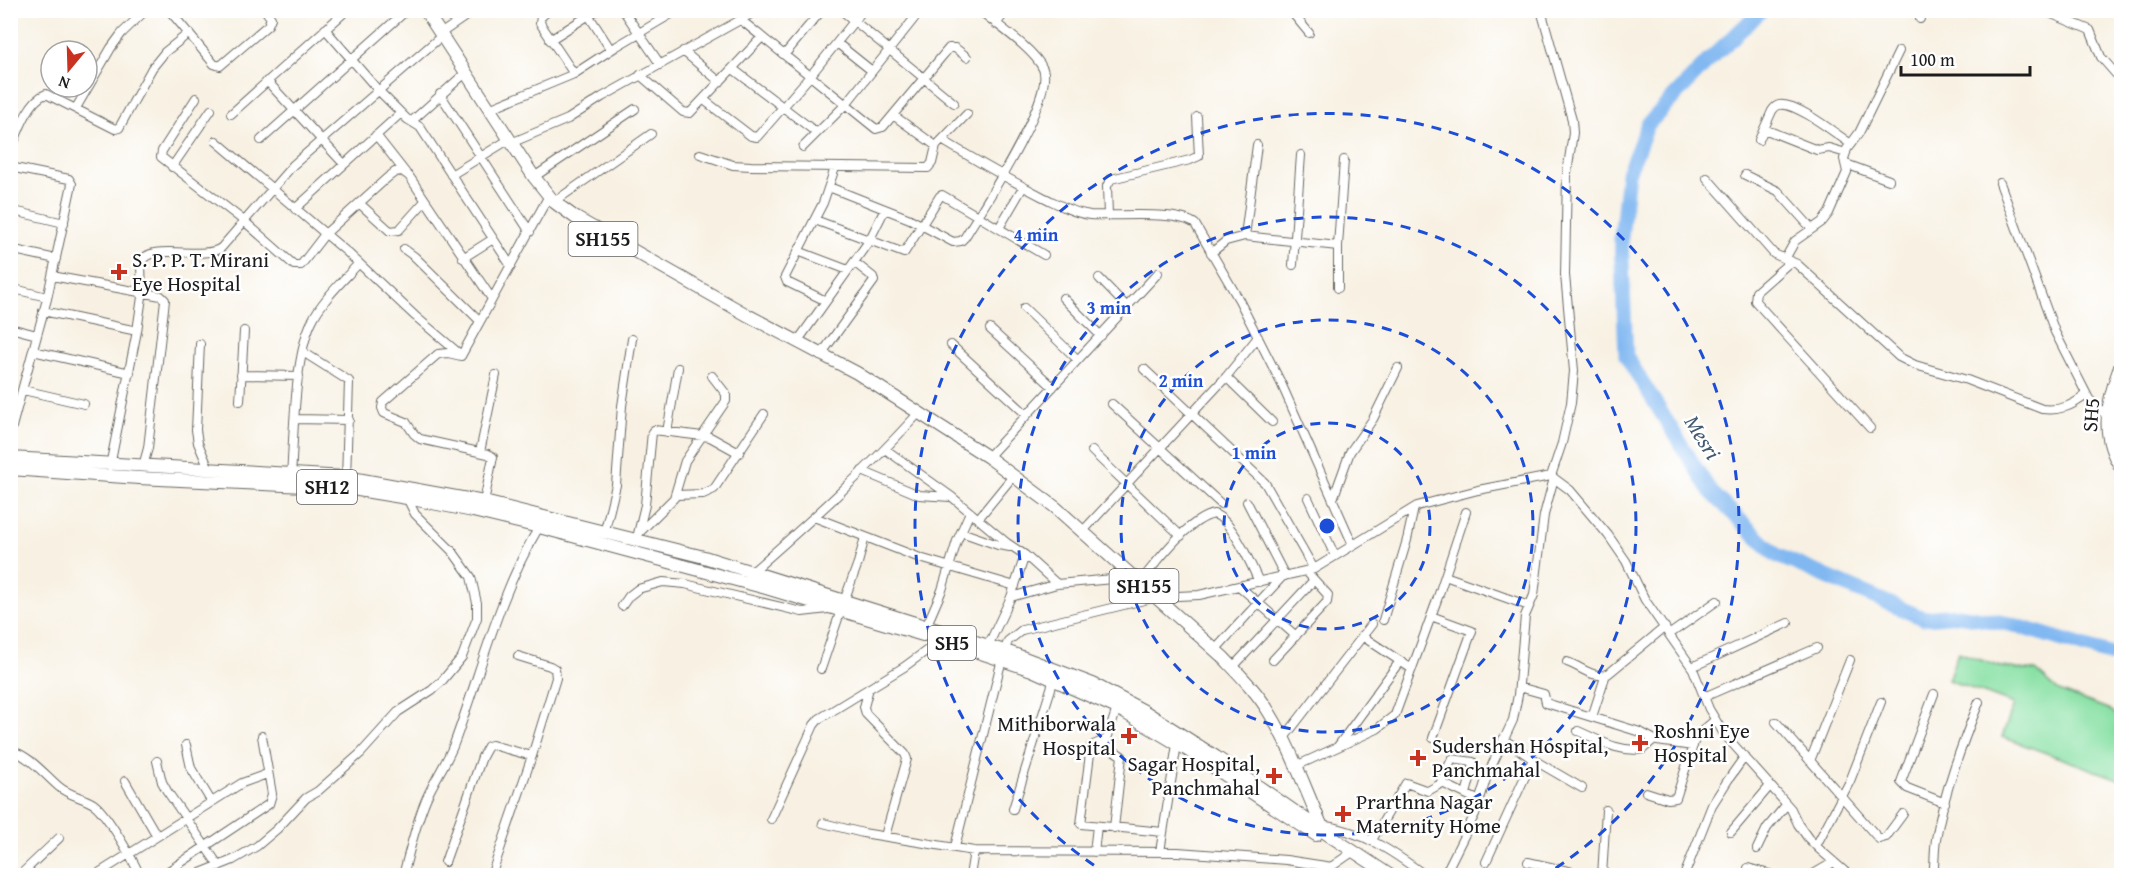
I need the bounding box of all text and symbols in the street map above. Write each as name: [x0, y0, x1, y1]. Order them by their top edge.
north arrow: [39, 39, 99, 99]
scale bar: [1901, 39, 2030, 77]
text: 100 m: [1910, 46, 1955, 73]
text: N: [55, 70, 73, 96]
text: 4 min: [1014, 221, 1059, 248]
road number: SH155: [568, 222, 638, 256]
place label: S. P. P. T. Mirani Eye Hospital: [132, 244, 269, 299]
marker: S. P. P. T. Mirani Eye Hospital: [110, 263, 128, 281]
text: 3 min: [1087, 294, 1132, 321]
text: 2 min: [1159, 367, 1204, 394]
street label: SH5: [2074, 397, 2107, 433]
water label: Mesri: [1677, 409, 1729, 466]
text: 1 min: [1232, 439, 1277, 466]
road number: SH12: [297, 470, 357, 504]
centre of rings: [1317, 516, 1337, 536]
road number: SH155: [1110, 569, 1178, 603]
road number: SH5: [928, 626, 976, 660]
place label: Mithiborwala Hospital: [997, 708, 1116, 763]
place label: Roshni Eye Hospital: [1654, 715, 1750, 770]
marker: Mithiborwala Hospital: [1120, 727, 1138, 745]
place label: Sudershan Hospital, Panchmahal: [1432, 730, 1608, 785]
marker: Roshni Eye Hospital: [1631, 734, 1649, 752]
place label: Sagar Hospital, Panchmahal: [1128, 748, 1260, 803]
marker: Sudershan Hospital, Panchmahal: [1409, 749, 1427, 767]
marker: Sagar Hospital, Panchmahal: [1265, 767, 1283, 785]
place label: Prarthna Nagar Maternity Home: [1356, 786, 1501, 841]
marker: Prarthna Nagar Maternity Home: [1334, 805, 1352, 823]

